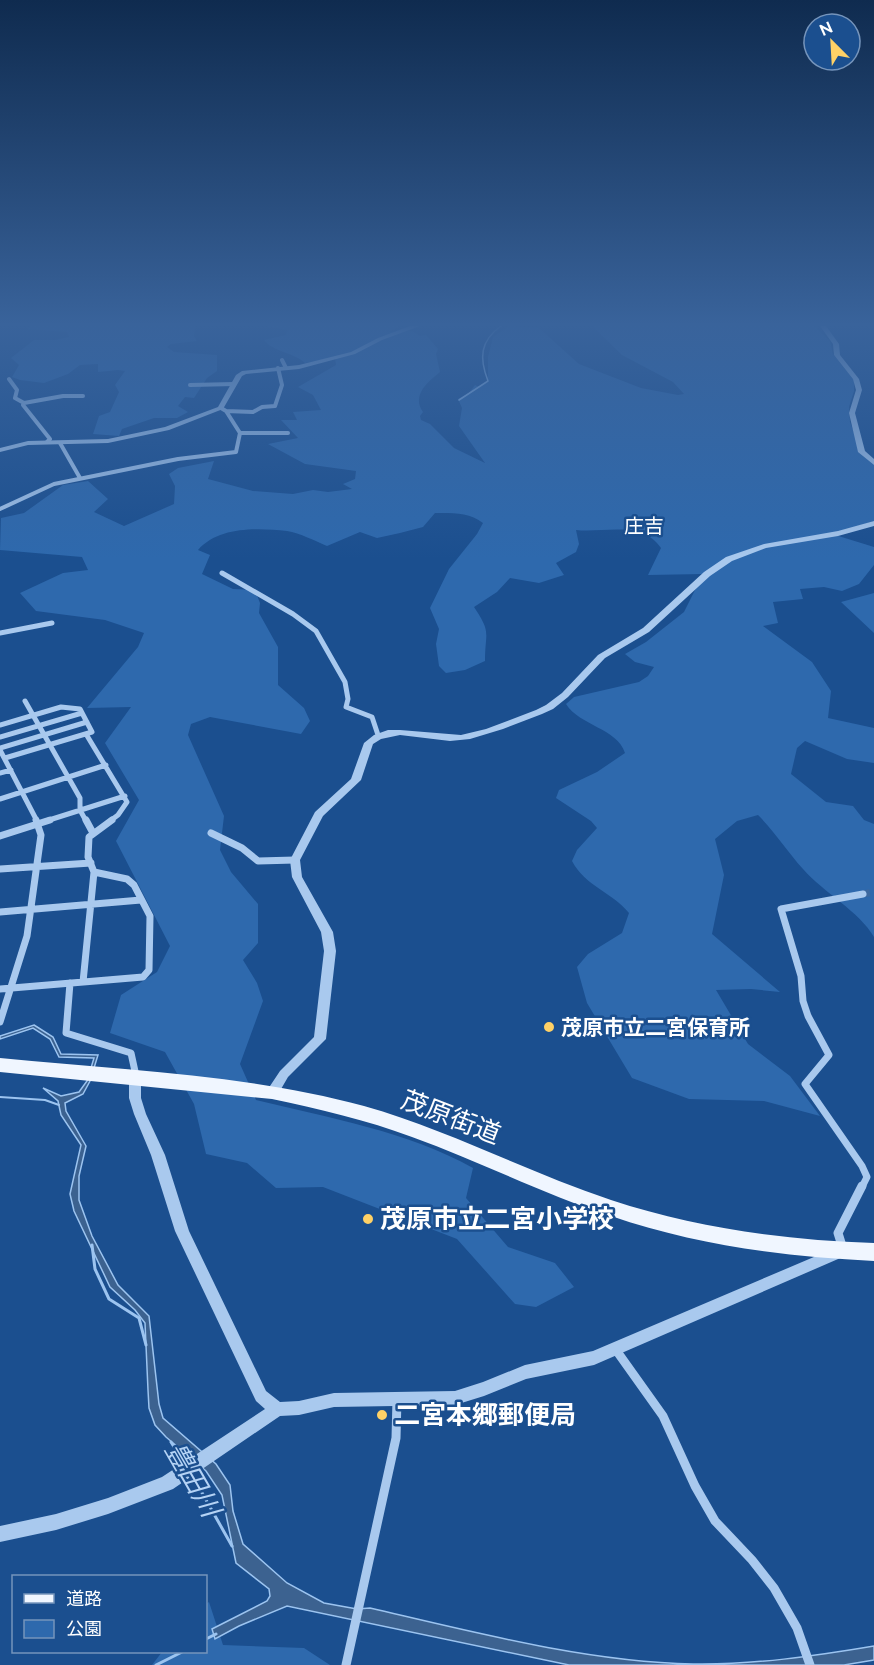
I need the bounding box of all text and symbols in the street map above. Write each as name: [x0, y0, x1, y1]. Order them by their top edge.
north arrow: [802, 12, 862, 72]
text: N: [817, 18, 836, 40]
district label: 庄吉: [624, 514, 664, 538]
place label: 茂原市立二宮保育所: [561, 1015, 750, 1040]
marker: 茂原市立二宮保育所: [542, 1020, 556, 1034]
street label: 茂原街道: [397, 1084, 505, 1150]
place label: 茂原市立二宮小学校: [380, 1204, 614, 1234]
marker: 茂原市立二宮小学校: [361, 1212, 375, 1226]
place label: 二宮本郷郵便局: [394, 1400, 576, 1430]
marker: 二宮本郷郵便局: [375, 1408, 389, 1422]
water label: 豊田川: [159, 1436, 228, 1524]
legend: [12, 1575, 207, 1653]
text: 道路: [66, 1588, 102, 1609]
text: 公園: [66, 1618, 102, 1639]

